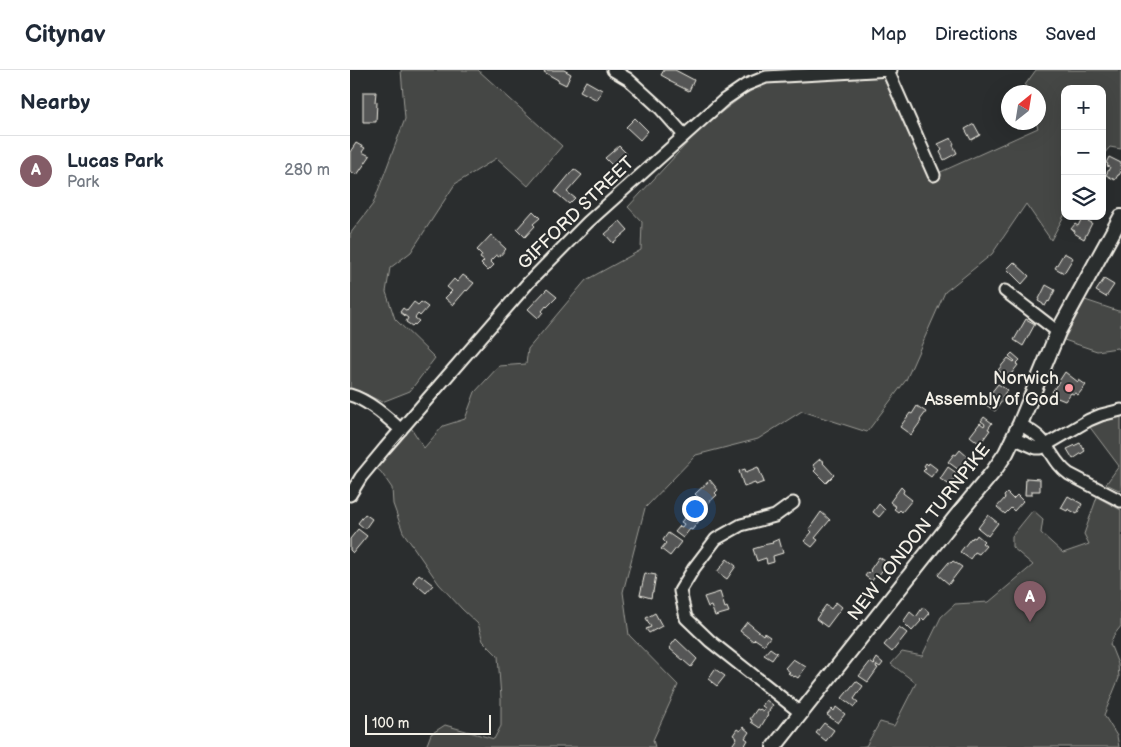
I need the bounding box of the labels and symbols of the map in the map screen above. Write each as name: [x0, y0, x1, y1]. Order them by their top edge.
north arrow: [1001, 85, 1046, 130]
street label: GIFFORD STREET: [514, 152, 639, 274]
place label: Norwich Assembly of God: [925, 368, 1059, 410]
marker: Norwich Assembly of God: [1063, 382, 1075, 394]
street label: NEW LONDON TURNPIKE: [843, 439, 995, 625]
your location: [682, 496, 708, 522]
pin: A: [1014, 581, 1046, 622]
scale bar: [365, 712, 491, 735]

